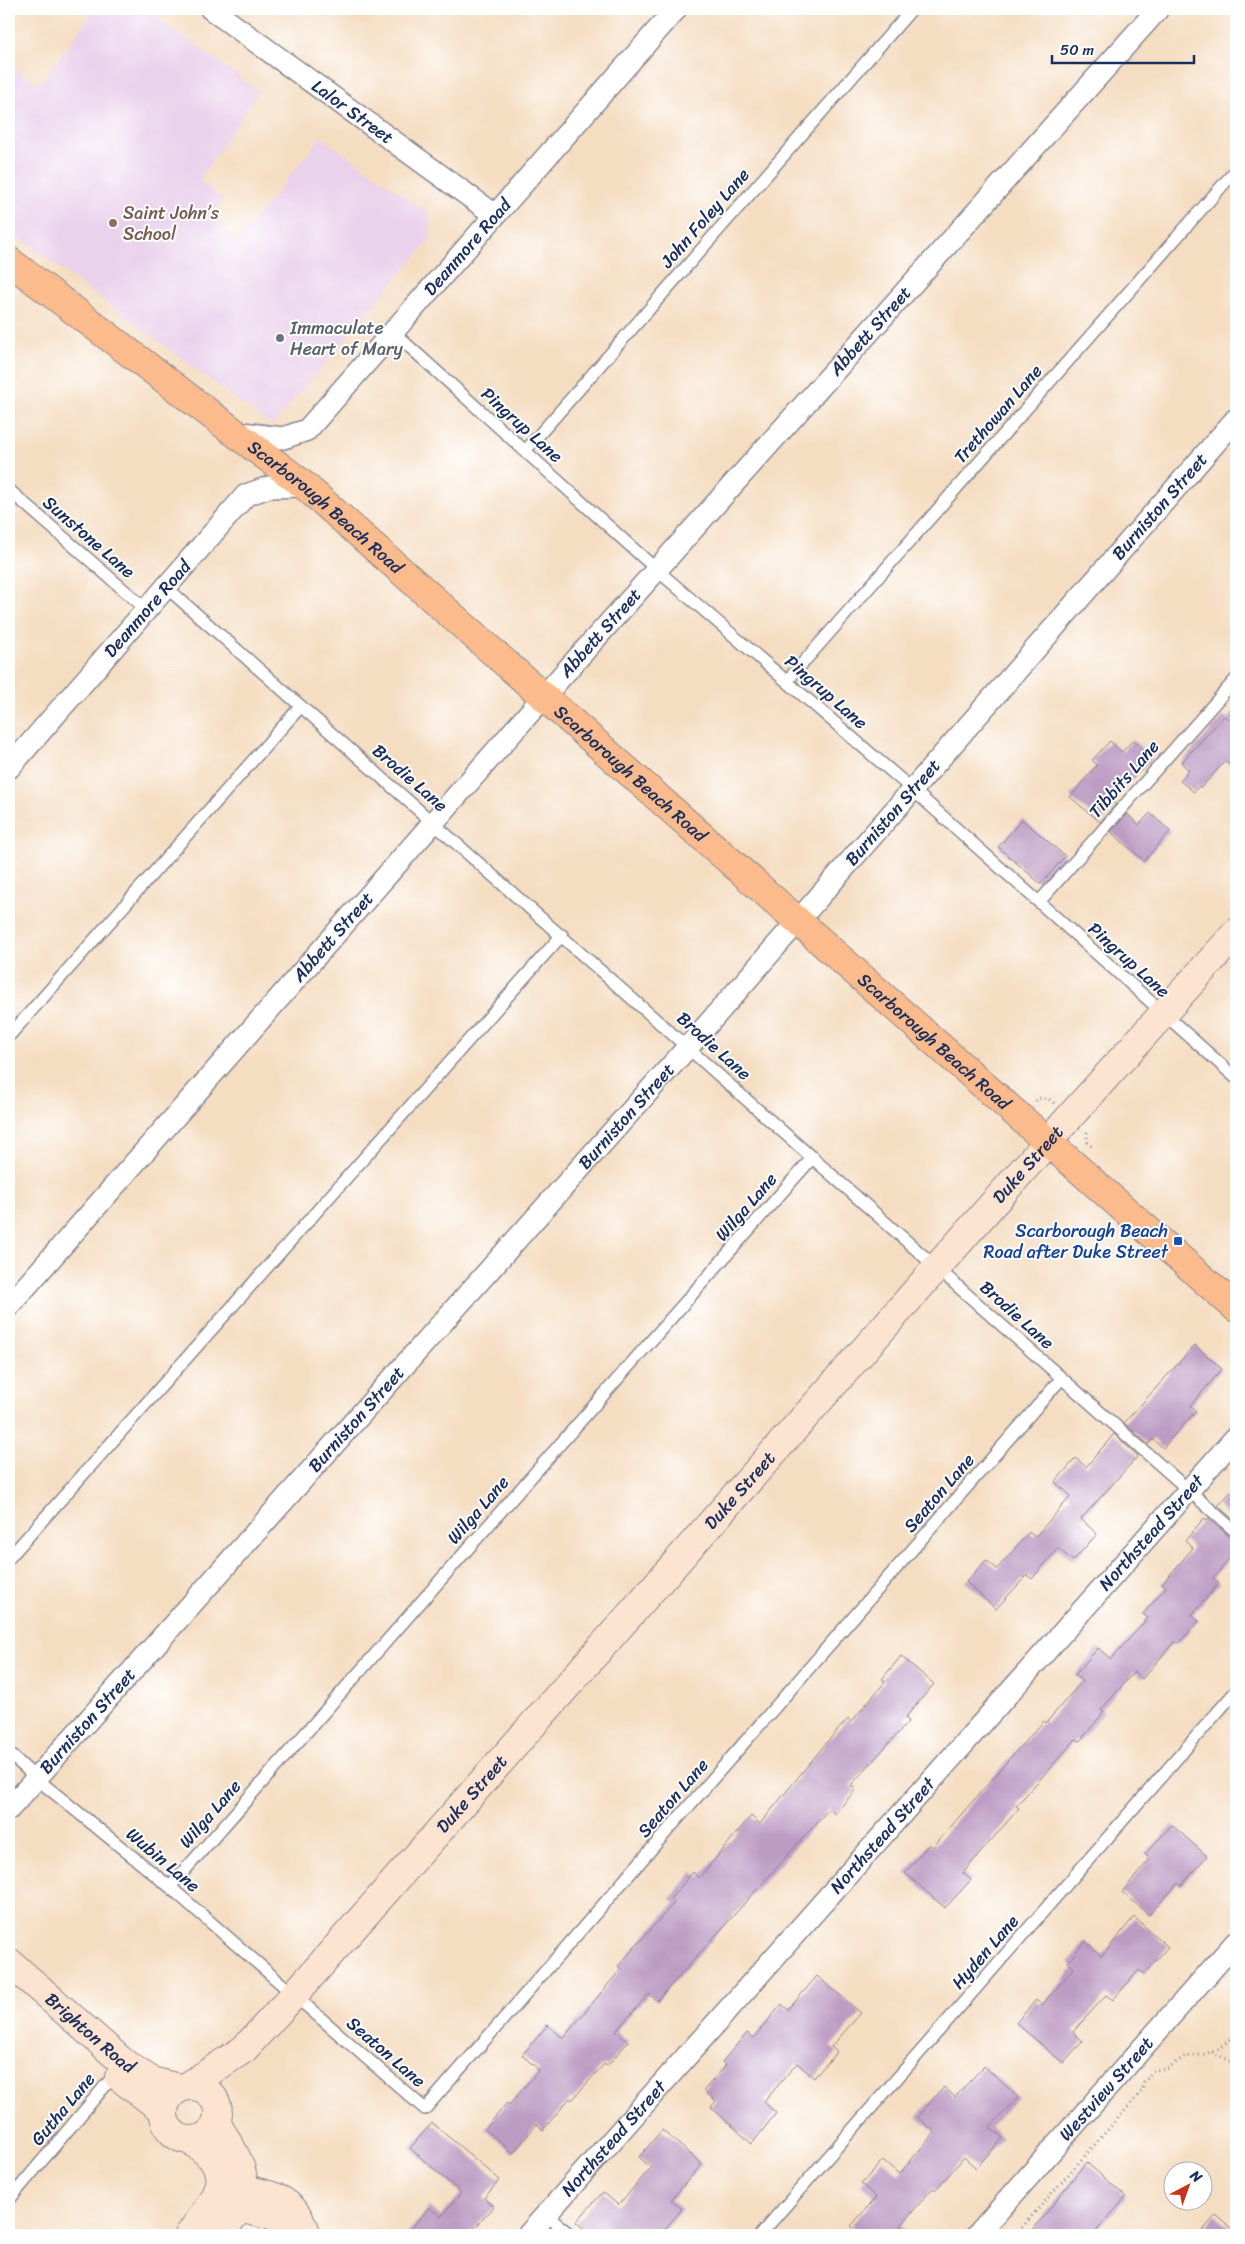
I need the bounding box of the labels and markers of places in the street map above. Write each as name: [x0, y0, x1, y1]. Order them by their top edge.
place label: Saint John’s School: [123, 197, 220, 250]
marker: Saint John’s School: [107, 217, 119, 229]
place label: Immaculate Heart of Mary: [289, 312, 403, 365]
marker: Immaculate Heart of Mary: [274, 332, 286, 344]
place label: Scarborough Beach Road after Duke Street: [984, 1215, 1169, 1268]
marker: Scarborough Beach Road after Duke Street: [1172, 1235, 1184, 1247]

